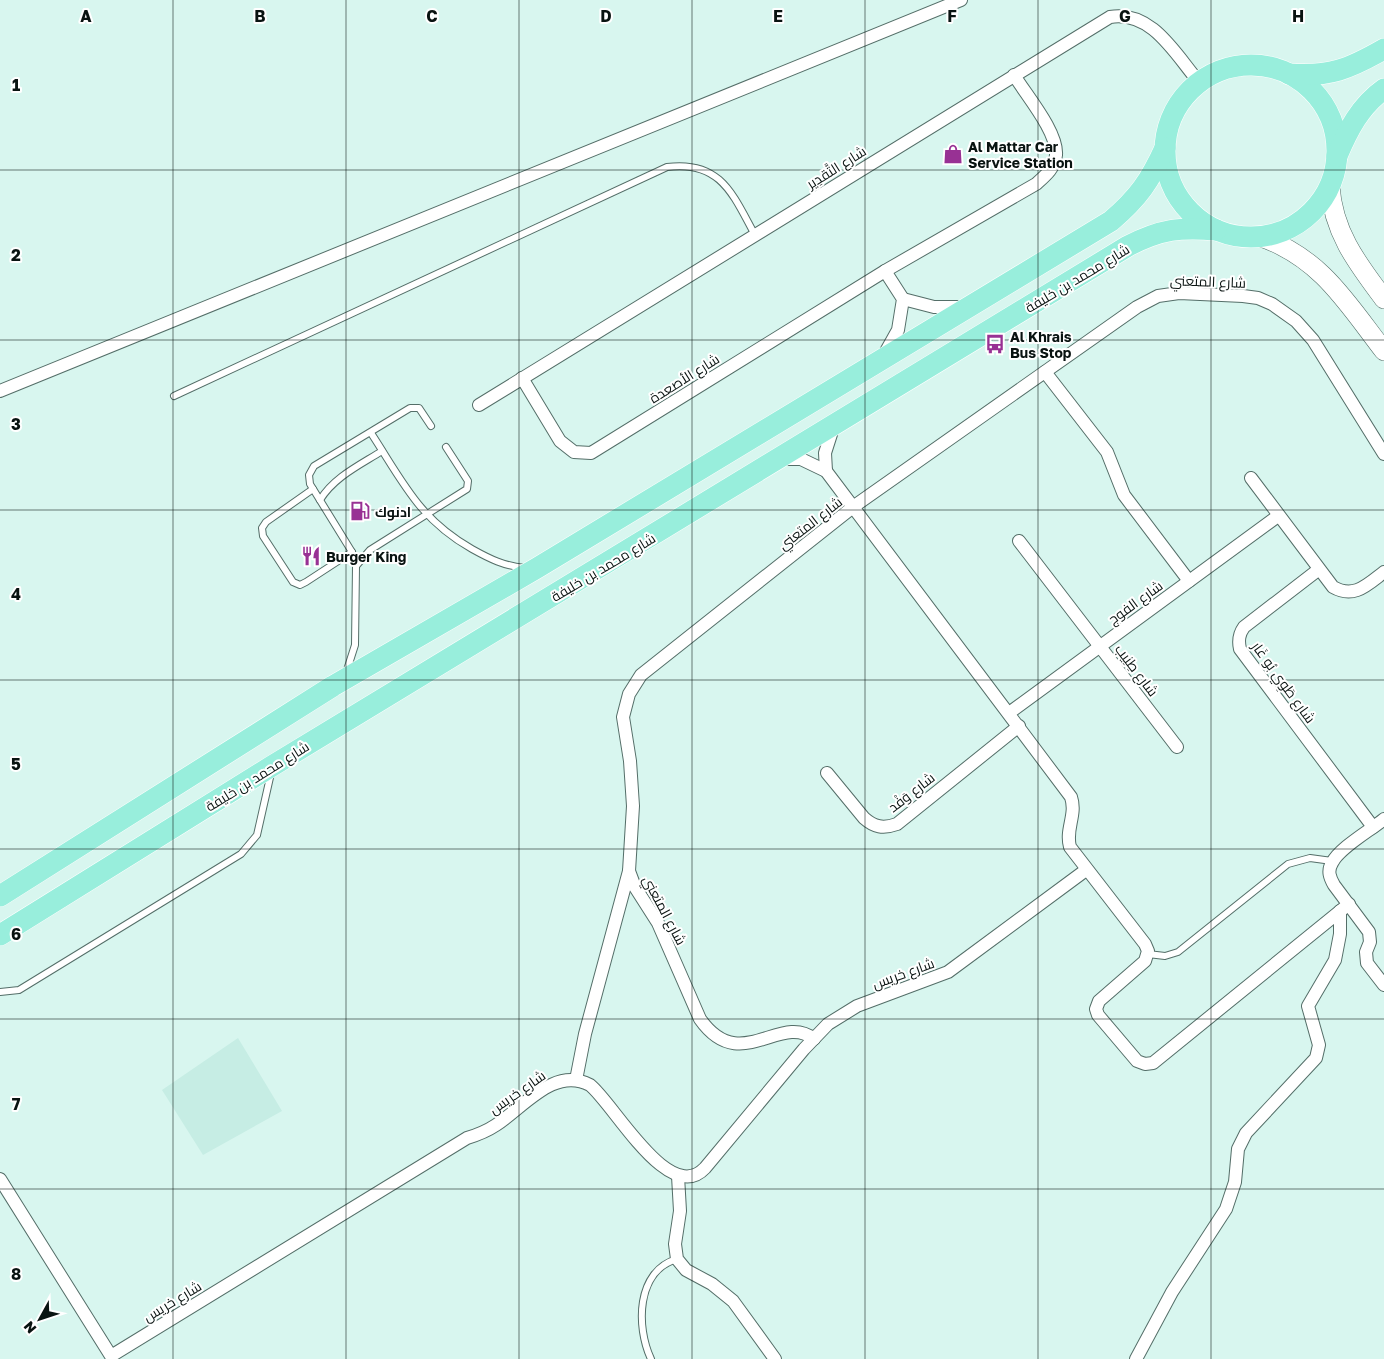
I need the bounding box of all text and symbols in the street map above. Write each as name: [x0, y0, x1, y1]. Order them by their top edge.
text: A: [80, 6, 92, 26]
text: B: [254, 6, 266, 26]
text: C: [426, 6, 438, 26]
text: D: [600, 6, 612, 26]
text: E: [773, 6, 783, 26]
text: F: [947, 6, 957, 26]
text: G: [1119, 6, 1131, 26]
text: H: [1292, 6, 1304, 26]
text: 1: [12, 75, 20, 95]
place label: Al Mattar Car Service Station: [968, 138, 1073, 171]
street label: شارع التَّقدِير: [802, 141, 869, 193]
shop icon: Al Mattar Car Service Station: [942, 143, 964, 165]
street label: شارع محمد بن خليفة: [1022, 240, 1133, 317]
text: 2: [11, 245, 21, 265]
street label: شارع المتعني: [1169, 271, 1246, 295]
place label: Al Khrais Bus Stop: [1010, 328, 1072, 361]
bus stop icon: Al Khrais Bus Stop: [984, 333, 1006, 355]
street label: شارع الأصعدة: [646, 350, 723, 407]
text: 3: [11, 414, 21, 434]
street label: شارع المتعني: [775, 493, 848, 556]
fuel station icon: ادنوك: [349, 500, 371, 522]
place label: ادنوك: [375, 503, 411, 521]
street label: شارع محمد بن خليفة: [548, 529, 659, 606]
restaurant icon: Burger King: [300, 545, 322, 567]
place label: Burger King: [326, 548, 406, 565]
street label: شارع الفوج: [1104, 576, 1166, 628]
text: 4: [11, 584, 21, 604]
street label: شارع طَوِي بُو غَار: [1245, 637, 1319, 728]
street label: شارع طِنِيب: [1111, 641, 1162, 700]
street label: شارع محمد بن خليفة: [202, 737, 312, 816]
text: 5: [11, 754, 21, 774]
street label: شارع وَفْد: [884, 769, 938, 816]
street label: شارع المتعني: [636, 872, 690, 950]
text: 6: [11, 924, 21, 944]
street label: شارع خريس: [870, 954, 937, 993]
street label: شارع خريس: [486, 1066, 549, 1118]
text: 7: [12, 1094, 21, 1114]
text: 8: [11, 1264, 21, 1284]
street label: شارع خريس: [140, 1277, 205, 1326]
north arrow: [15, 1294, 65, 1344]
text: N: [20, 1318, 40, 1337]

